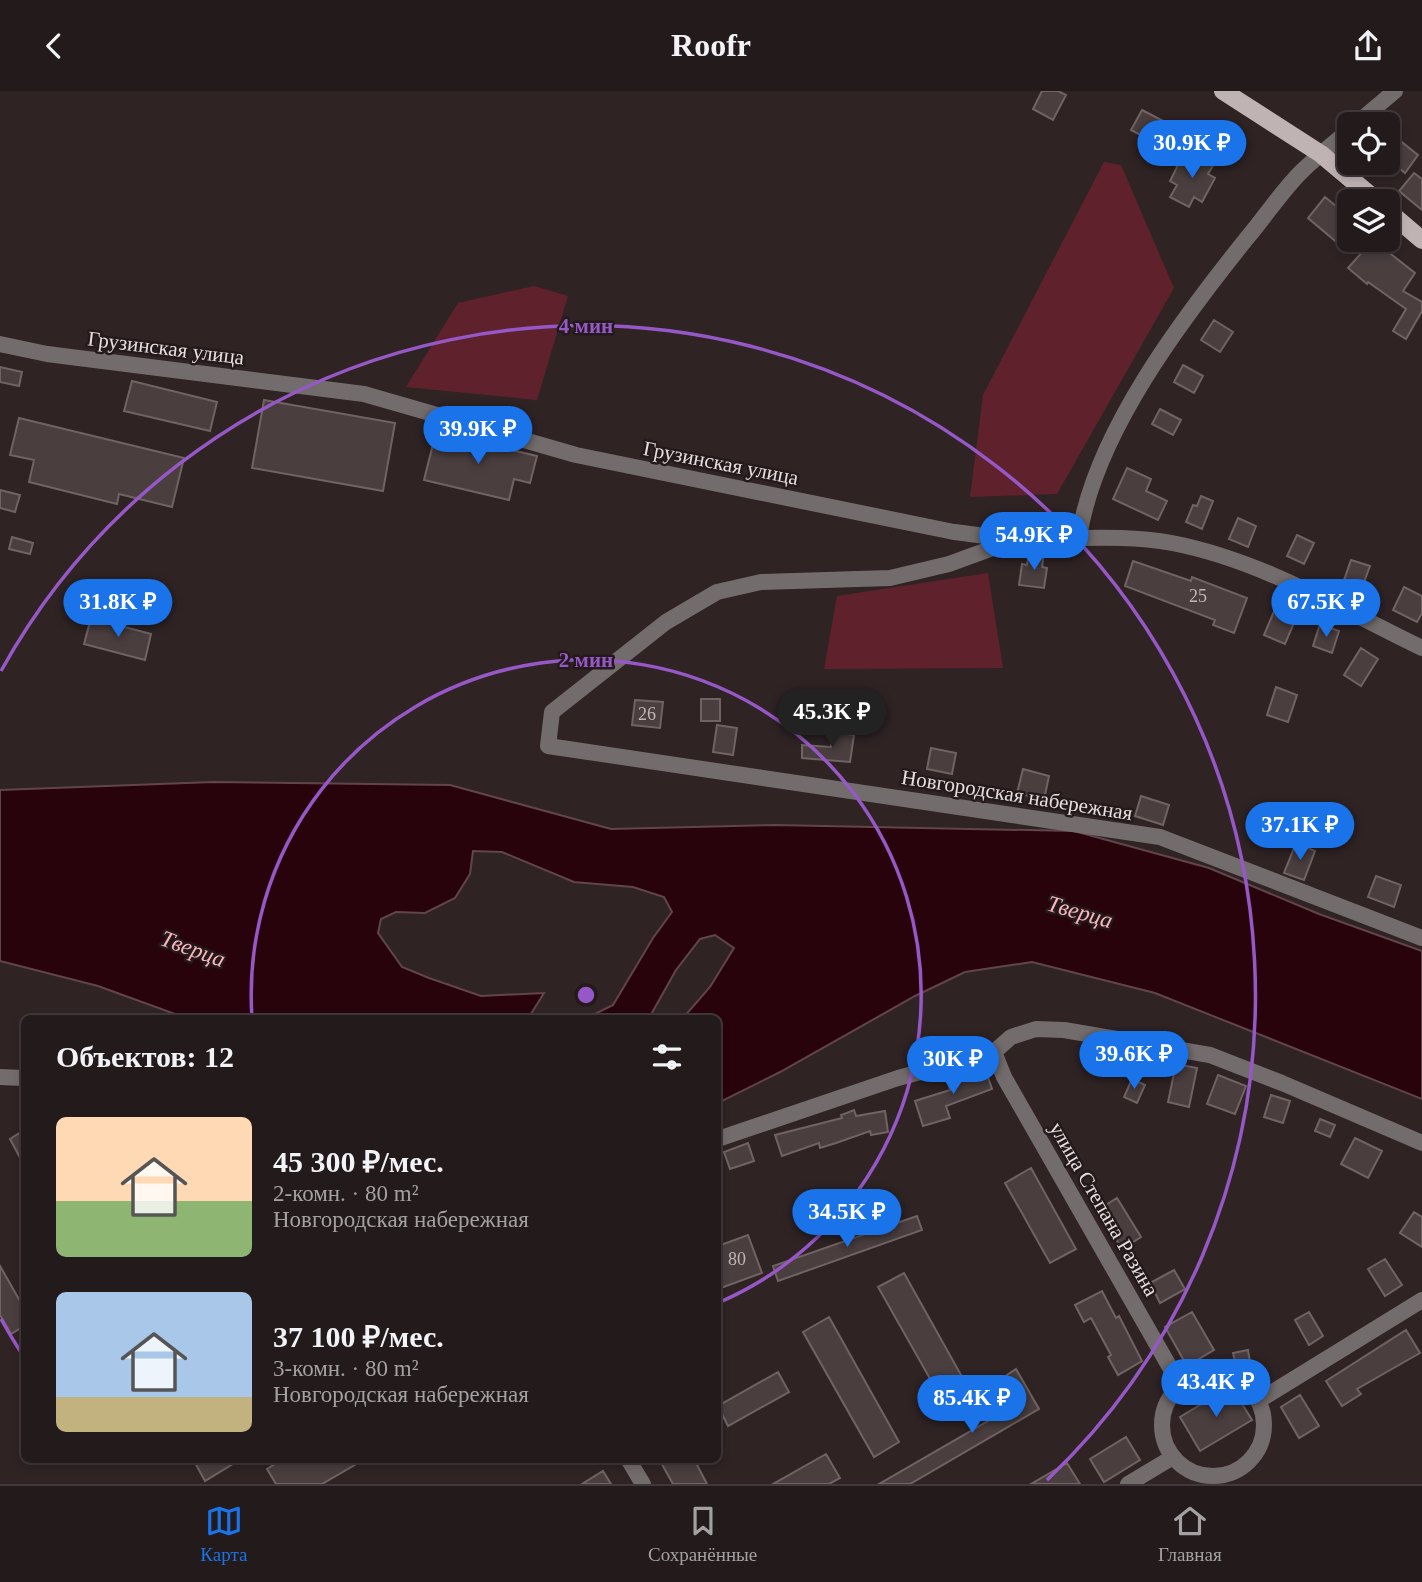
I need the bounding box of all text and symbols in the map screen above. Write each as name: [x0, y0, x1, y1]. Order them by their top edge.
icon: back: [35, 27, 73, 65]
text: Roofr: [671, 27, 751, 63]
icon: share: [1349, 27, 1387, 65]
map controls: [1337, 112, 1400, 252]
button: locate: [1337, 112, 1400, 175]
pin: 30.9K ₽: [1127, 120, 1257, 180]
text: 30.9K ₽: [1153, 130, 1231, 155]
button: layers: [1337, 189, 1400, 252]
text: 4 мин: [559, 314, 613, 338]
street label: Грузинская улица: [86, 326, 246, 370]
pin: 39.9K ₽: [413, 407, 543, 466]
text: 39.9K ₽: [439, 416, 517, 441]
street label: Грузинская улица: [641, 436, 801, 490]
pin: 54.9K ₽: [969, 512, 1099, 572]
text: 54.9K ₽: [995, 522, 1073, 547]
pin: 31.8K ₽: [53, 580, 183, 639]
pin: 67.5K ₽: [1261, 580, 1391, 639]
house number: 25: [1189, 586, 1207, 606]
text: 31.8K ₽: [79, 589, 157, 614]
text: 67.5K ₽: [1287, 589, 1365, 614]
text: 2 мин: [559, 648, 613, 672]
pin: 45.3K ₽: [767, 689, 897, 749]
text: 45.3K ₽: [793, 699, 871, 724]
house number: 26: [638, 704, 656, 724]
street label: Новгородская набережная: [900, 765, 1135, 825]
pin: 37.1K ₽: [1235, 803, 1365, 862]
text: 37.1K ₽: [1261, 812, 1339, 837]
water label: Тверца: [1044, 891, 1116, 933]
water label: Тверца: [157, 926, 229, 972]
centre of rings: [574, 983, 598, 1007]
pin: 39.6K ₽: [1069, 1031, 1199, 1091]
pin: 30K ₽: [904, 1037, 1002, 1096]
icon: filters: [648, 1038, 686, 1076]
text: Объектов: 12: [56, 1040, 234, 1073]
text: 39.6K ₽: [1095, 1041, 1173, 1066]
text: 30K ₽: [923, 1046, 983, 1071]
street label: улица Степана Разина: [1044, 1118, 1164, 1301]
icon: home: [112, 1145, 196, 1229]
text: 45 300 ₽/мес.: [273, 1145, 444, 1178]
text: 2-комн. · 80 m²: [273, 1181, 419, 1206]
pin: 34.5K ₽: [782, 1189, 912, 1249]
text: 34.5K ₽: [808, 1199, 886, 1224]
text: Новгородская набережная: [273, 1207, 529, 1232]
house number: 80: [728, 1249, 746, 1269]
icon: home: [112, 1320, 196, 1404]
text: 37 100 ₽/мес.: [273, 1320, 444, 1353]
text: 3-комн. · 80 m²: [273, 1356, 419, 1381]
pin: 43.4K ₽: [1151, 1359, 1281, 1419]
text: 43.4K ₽: [1177, 1369, 1255, 1394]
pin: 85.4K ₽: [907, 1375, 1037, 1435]
text: Новгородская набережная: [273, 1382, 529, 1407]
text: 85.4K ₽: [933, 1385, 1011, 1410]
tab: Карта: [200, 1502, 247, 1566]
tab: Сохранённые: [648, 1502, 757, 1566]
tab: Главная: [1158, 1502, 1222, 1566]

